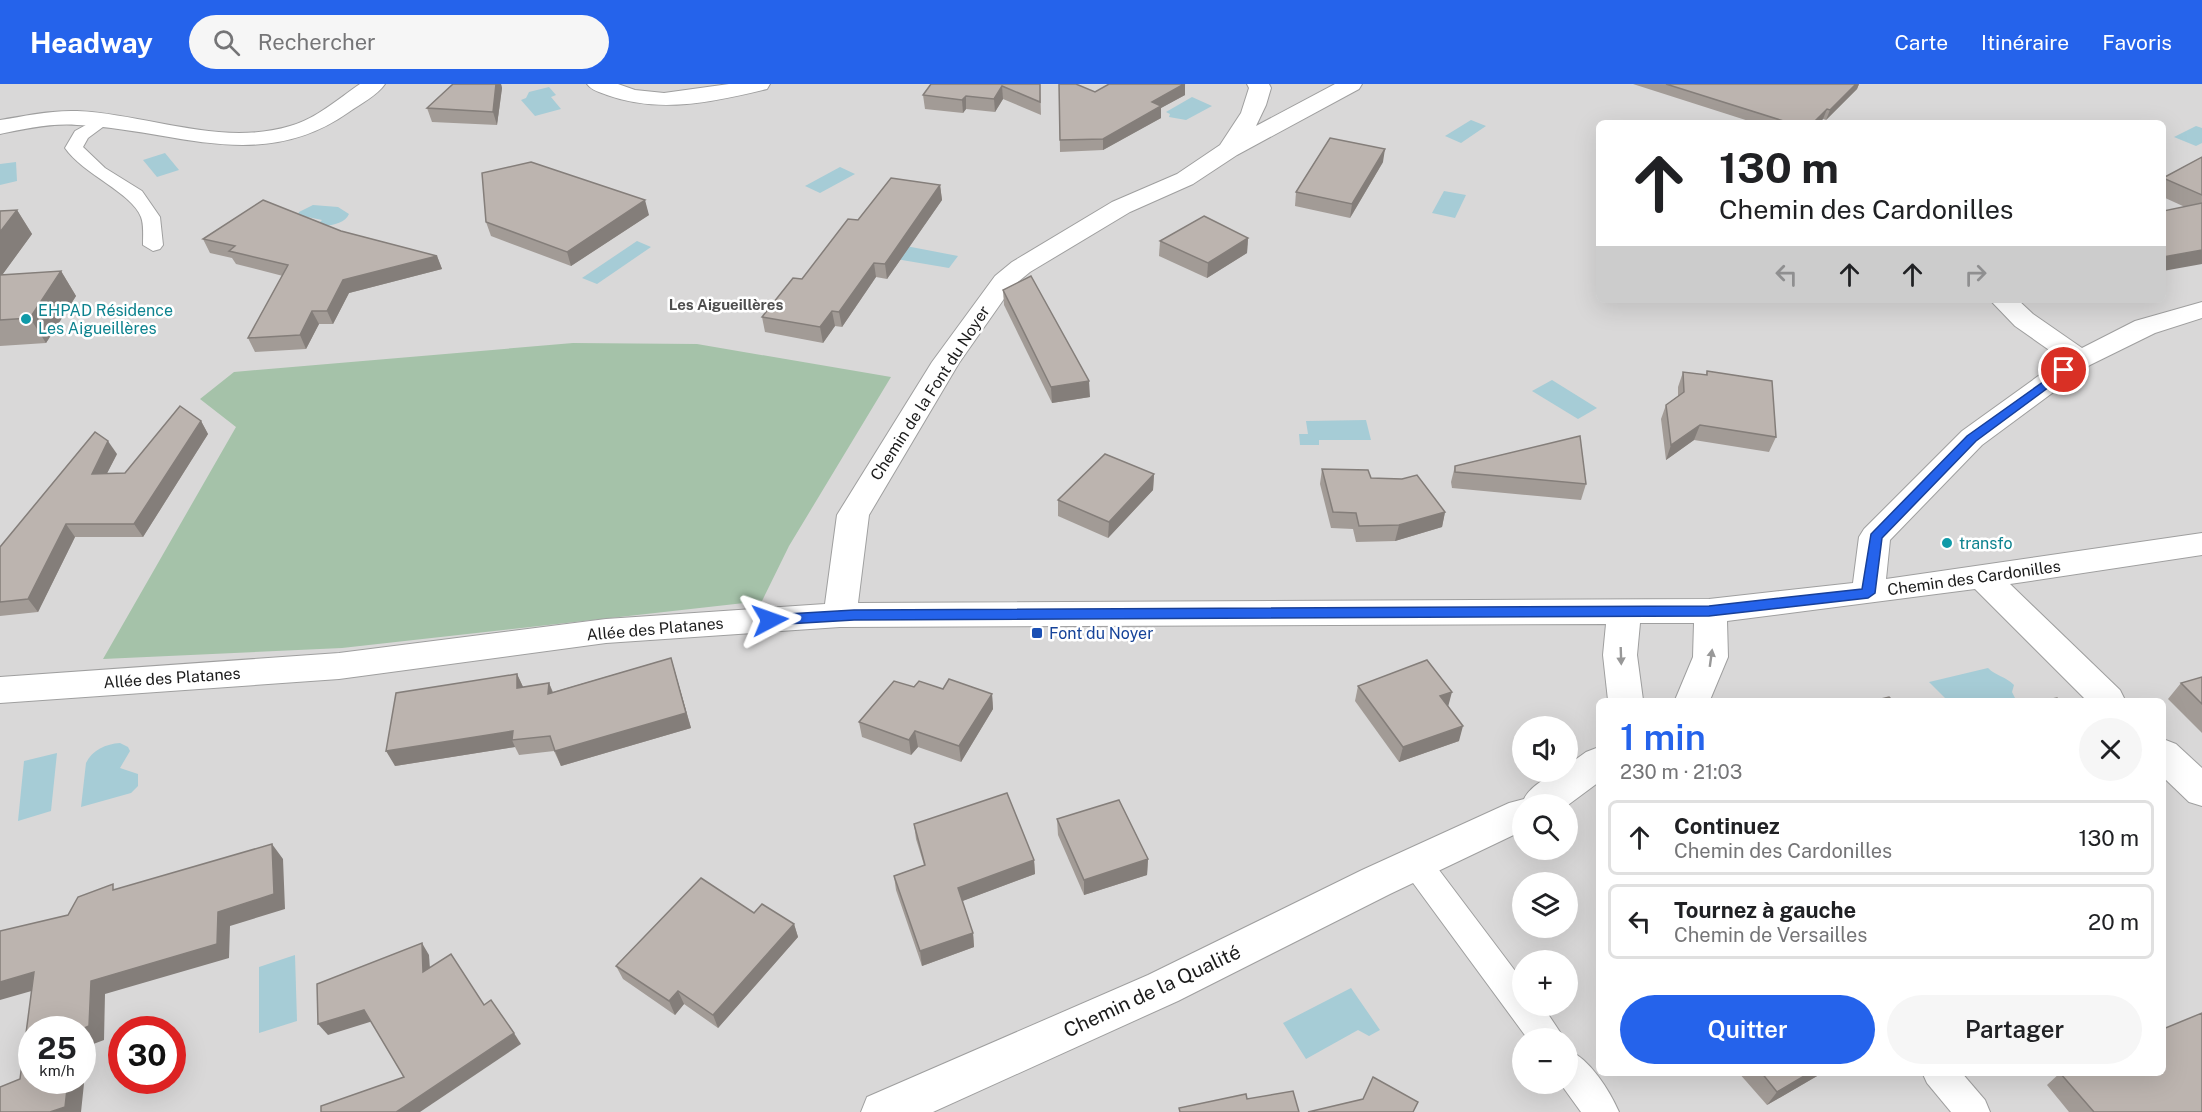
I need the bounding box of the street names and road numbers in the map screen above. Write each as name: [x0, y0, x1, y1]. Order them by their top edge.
street label: Chemin de la Font du Noyer: [866, 302, 994, 484]
street label: Chemin des Cardonilles: [1886, 556, 2062, 600]
street label: Allée des Platanes: [586, 614, 724, 644]
street label: Allée des Platanes: [103, 664, 241, 692]
street label: Chemin de la Qualité: [1060, 939, 1244, 1043]

